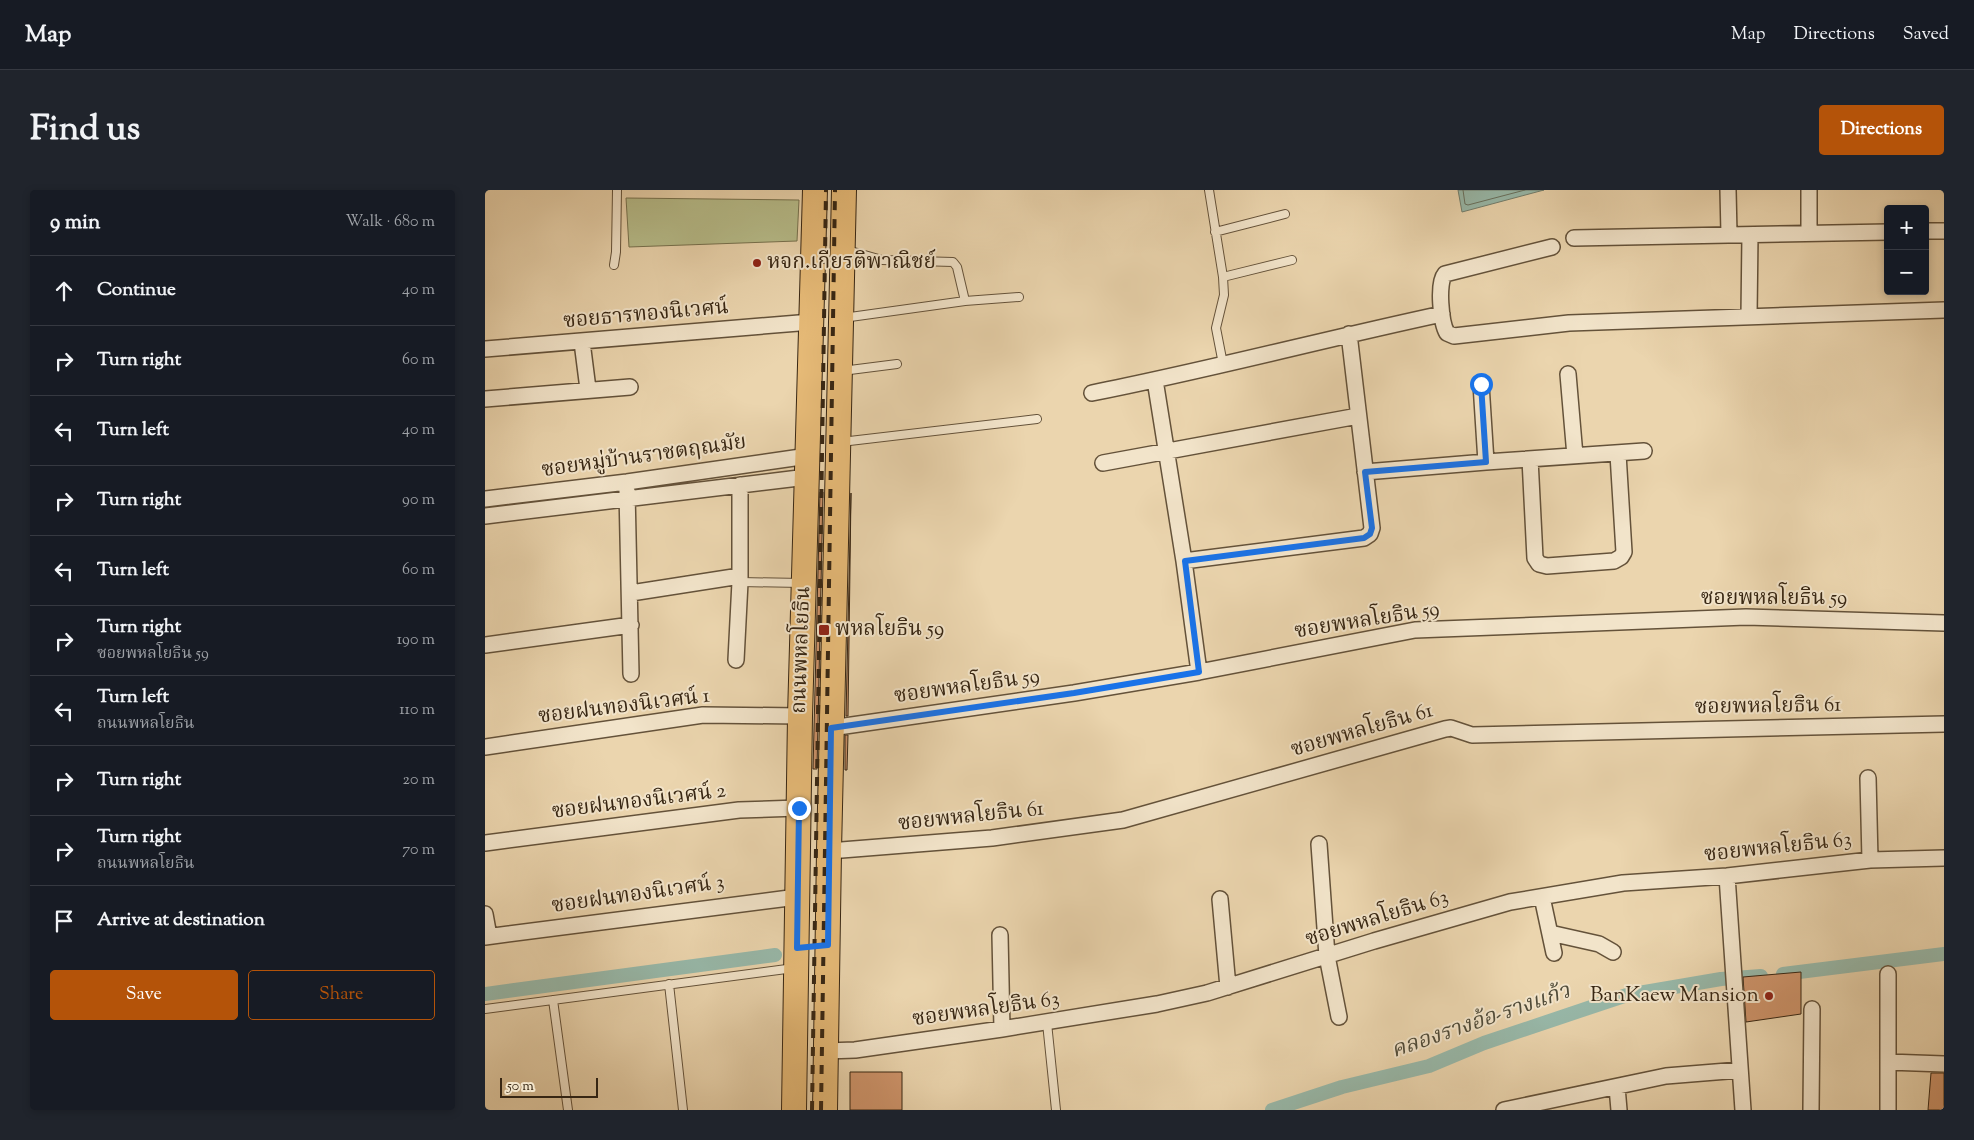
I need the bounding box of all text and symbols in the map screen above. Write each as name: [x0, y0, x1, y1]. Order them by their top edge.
text: Map: [25, 18, 71, 52]
text: Map: [1731, 22, 1766, 48]
text: Directions: [1794, 22, 1875, 48]
text: Saved: [1903, 22, 1949, 48]
text: Find us: [30, 105, 140, 156]
button: Directions: [1819, 105, 1944, 155]
map controls: [1884, 205, 1929, 295]
button: +: [1884, 205, 1929, 250]
text: 9 min: [50, 208, 100, 238]
text: Walk · 680 m: [346, 211, 435, 234]
place label: หจก.เกียรติพาณิชย์: [767, 248, 936, 278]
button: −: [1884, 250, 1929, 295]
marker: หจก.เกียรติพาณิชย์: [751, 257, 763, 269]
icon: ahead: [50, 277, 78, 305]
text: Continue: [97, 277, 176, 304]
text: 40 m: [402, 279, 435, 302]
street label: ซอยธารทองนิเวศน์: [562, 293, 730, 337]
icon: right: [50, 347, 78, 375]
text: Turn right: [97, 347, 181, 374]
text: 60 m: [402, 349, 435, 372]
route start: [1470, 373, 1493, 396]
icon: left: [50, 417, 78, 445]
text: Turn left: [97, 417, 169, 444]
text: 40 m: [402, 419, 435, 442]
street label: ซอยหมู่บ้านราชตฤณมัย: [540, 428, 748, 486]
icon: right: [50, 487, 78, 515]
text: Turn right: [97, 487, 181, 514]
text: 90 m: [402, 489, 435, 512]
icon: left: [50, 557, 78, 585]
text: Turn left: [97, 557, 169, 584]
text: 60 m: [402, 559, 435, 582]
street label: ซอยพหลโยธิน 59: [1701, 582, 1847, 614]
street label: ถนนพหลโยธิน: [783, 585, 819, 714]
street label: ซอยพหลโยธิน 59: [1292, 593, 1442, 647]
place label: พหลโยธิน 59: [835, 613, 944, 645]
text: Turn right: [97, 614, 181, 641]
marker: พหลโยธิน 59: [817, 623, 831, 637]
icon: right: [50, 627, 78, 655]
text: 190 m: [397, 629, 435, 652]
text: ซอยพหลโยธิน 59: [97, 643, 209, 666]
street label: ซอยพหลโยธิน 59: [892, 660, 1042, 712]
street label: ซอยฝนทองนิเวศน์ 1: [537, 682, 711, 732]
text: Turn left: [97, 684, 169, 711]
street label: ซอยพหลโยธิน 61: [1694, 689, 1842, 723]
street label: ซอยพหลโยธิน 61: [1287, 694, 1437, 766]
icon: left: [50, 697, 78, 725]
text: 110 m: [399, 699, 435, 722]
text: ถนนพหลโยธิน: [97, 713, 194, 736]
icon: right: [50, 767, 78, 795]
text: Turn right: [97, 767, 181, 794]
text: 20 m: [402, 769, 435, 792]
street label: ซอยฝนทองนิเวศน์ 2: [550, 776, 728, 828]
street label: ซอยพหลโยธิน 61: [896, 792, 1045, 840]
route end: [788, 797, 811, 820]
street label: ซอยพหลโยธิน 63: [1703, 823, 1853, 871]
text: Turn right: [97, 824, 181, 851]
icon: right: [50, 837, 78, 865]
text: 70 m: [402, 839, 435, 862]
text: ถนนพหลโยธิน: [97, 853, 194, 876]
street label: ซอยฝนทองนิเวศน์ 3: [550, 868, 726, 922]
street label: ซอยพหลโยธิน 63: [1301, 881, 1452, 955]
icon: arrive: [50, 907, 78, 935]
text: Arrive at destination: [97, 907, 265, 934]
button: Save: [50, 970, 238, 1020]
button: Share: [248, 970, 435, 1020]
water label: คลองรางอ้อ-รางแก้ว: [1387, 976, 1575, 1068]
place label: BanKaew Mansion: [1590, 981, 1759, 1011]
street label: ซอยพหลโยธิน 63: [910, 983, 1061, 1035]
marker: BanKaew Mansion: [1763, 990, 1775, 1002]
scale bar: [500, 1075, 597, 1098]
text: 50 m: [507, 1077, 534, 1097]

